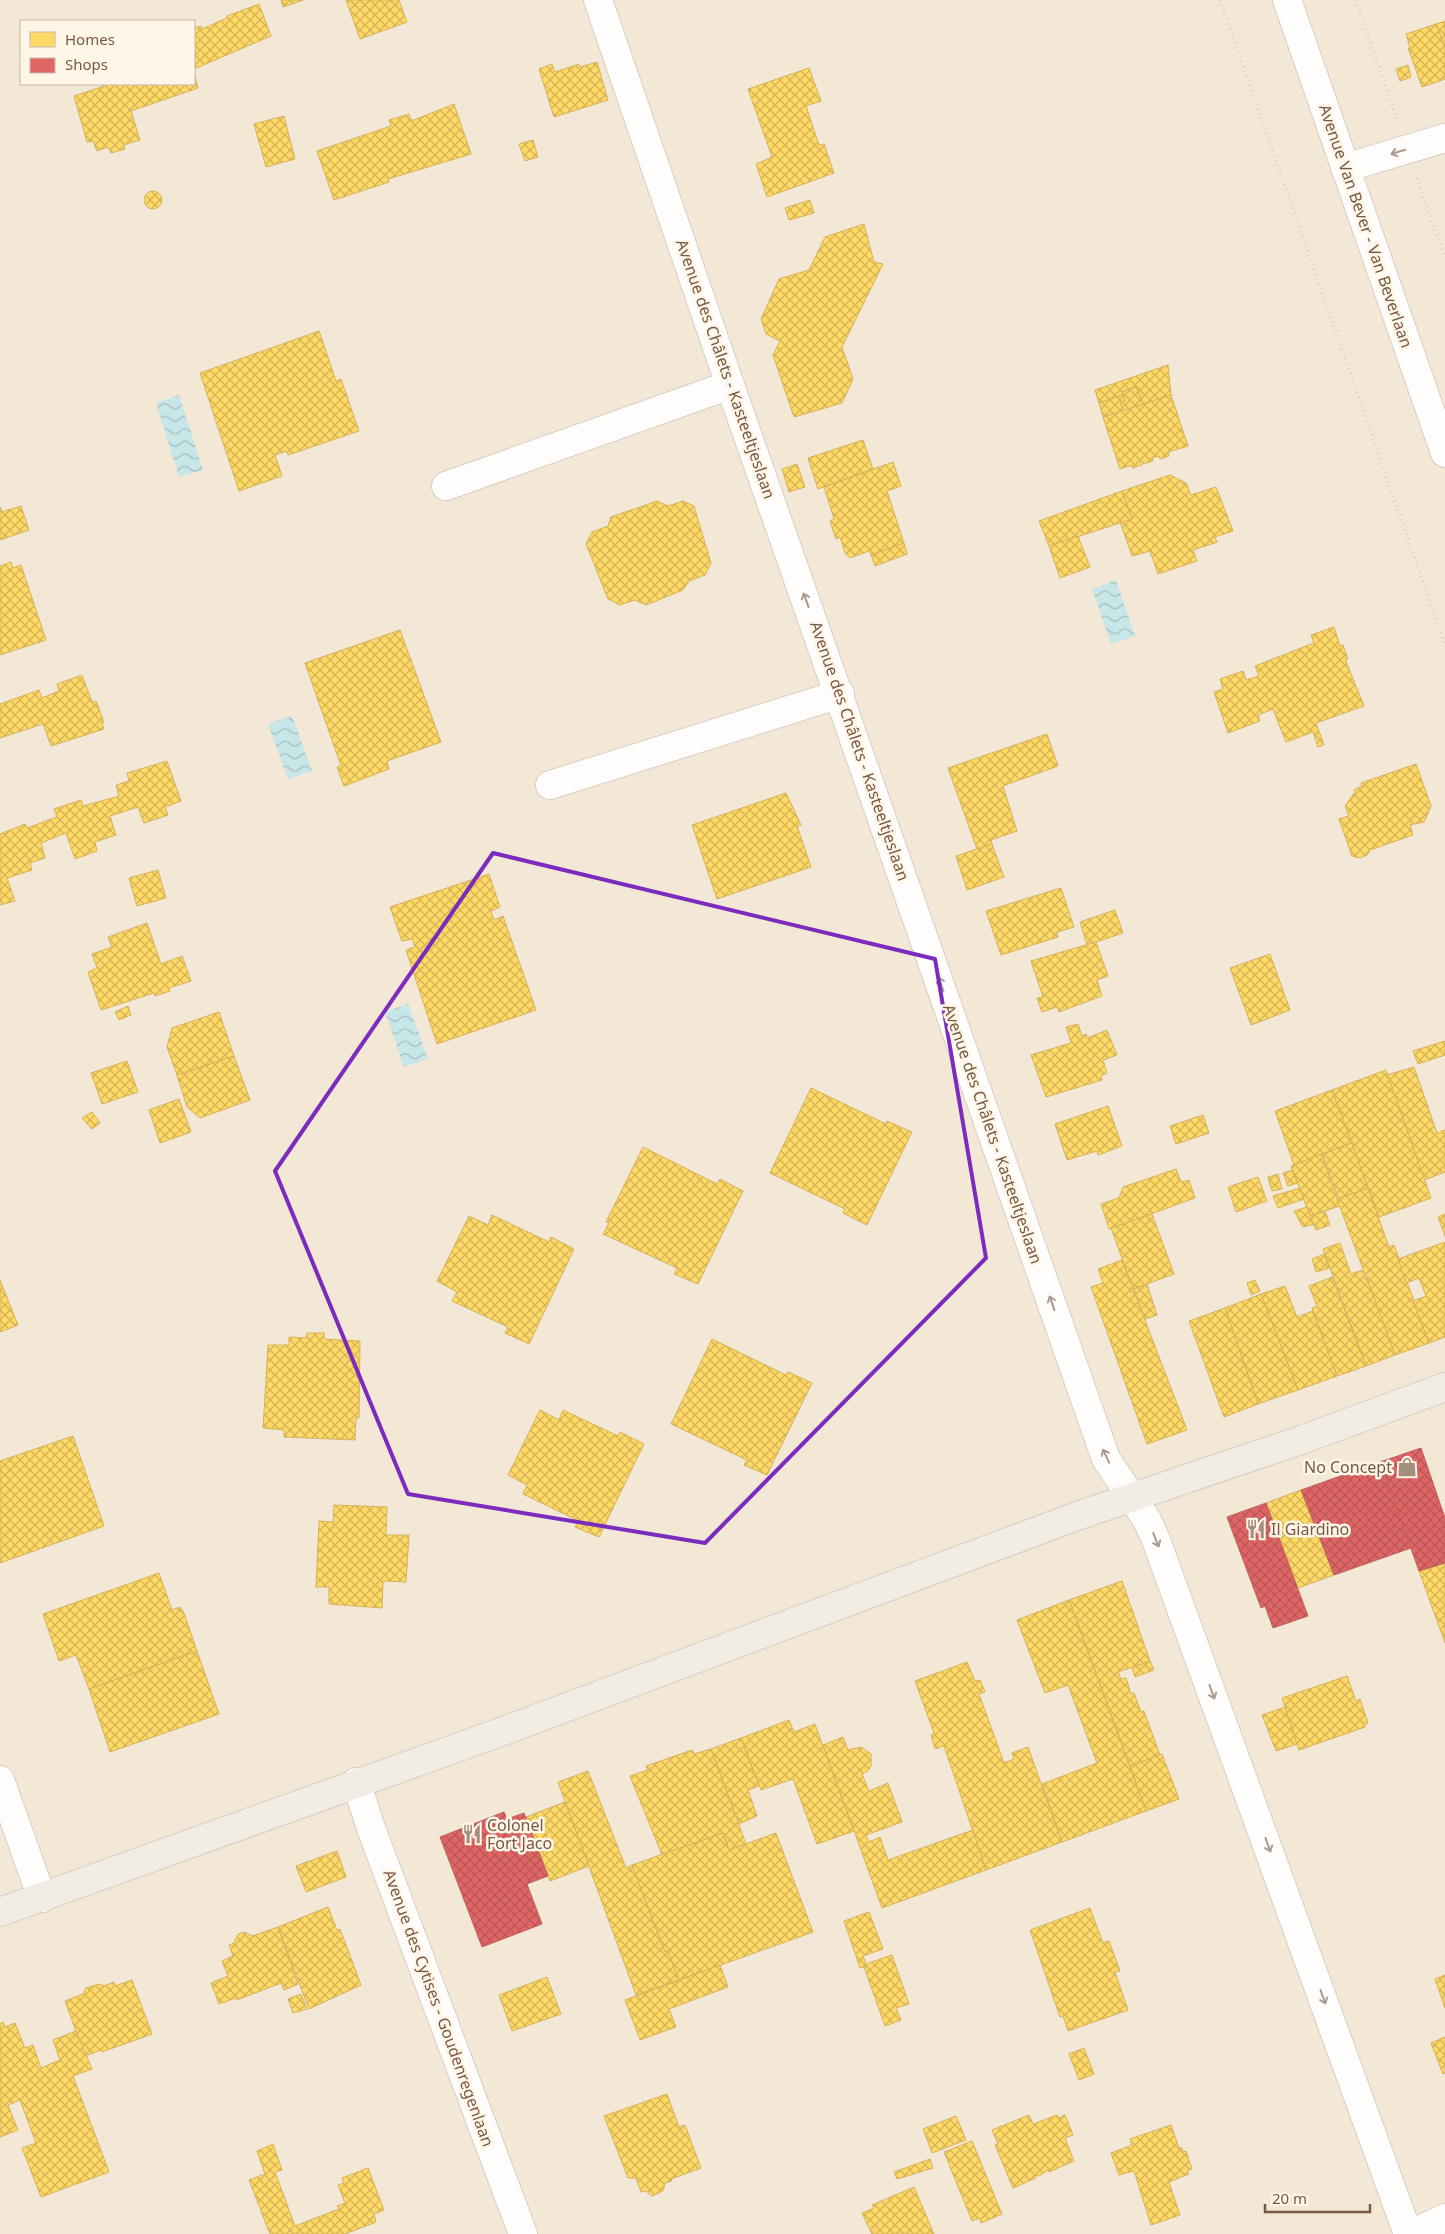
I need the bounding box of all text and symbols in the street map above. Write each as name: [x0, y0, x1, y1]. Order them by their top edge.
legend: [20, 20, 195, 85]
text: Homes: [65, 29, 115, 49]
text: Shops: [65, 54, 108, 74]
street label: Avenue Van Bever - Van Beverlaan: [1314, 101, 1418, 351]
one-way arrow: [1391, 148, 1407, 158]
street label: Avenue des Châlets - Kasteeltjeslaan: [671, 236, 781, 502]
one-way arrow: [801, 592, 811, 608]
street label: Avenue des Châlets - Kasteeltjeslaan: [805, 618, 915, 884]
one-way arrow: [936, 977, 945, 993]
street label: Avenue des Châlets - Kasteeltjeslaan: [938, 1001, 1048, 1267]
one-way arrow: [1046, 1296, 1056, 1312]
one-way arrow: [1100, 1449, 1110, 1464]
place label: No Concept: [1304, 1456, 1392, 1478]
shop icon: No Concept: [1396, 1456, 1418, 1478]
restaurant icon: Il Giardino: [1245, 1518, 1267, 1540]
place label: Il Giardino: [1271, 1518, 1349, 1540]
one-way arrow: [1152, 1532, 1161, 1547]
one-way arrow: [1208, 1684, 1217, 1699]
place label: Colonel Fort Jaco: [487, 1814, 552, 1854]
restaurant icon: Colonel Fort Jaco: [461, 1823, 483, 1845]
one-way arrow: [1264, 1836, 1273, 1852]
street label: Avenue des Cytises - Goudenregenlaan: [379, 1867, 499, 2149]
one-way arrow: [1319, 1989, 1328, 2005]
scale bar: [1265, 2182, 1370, 2214]
text: 20 m: [1272, 2188, 1307, 2208]

